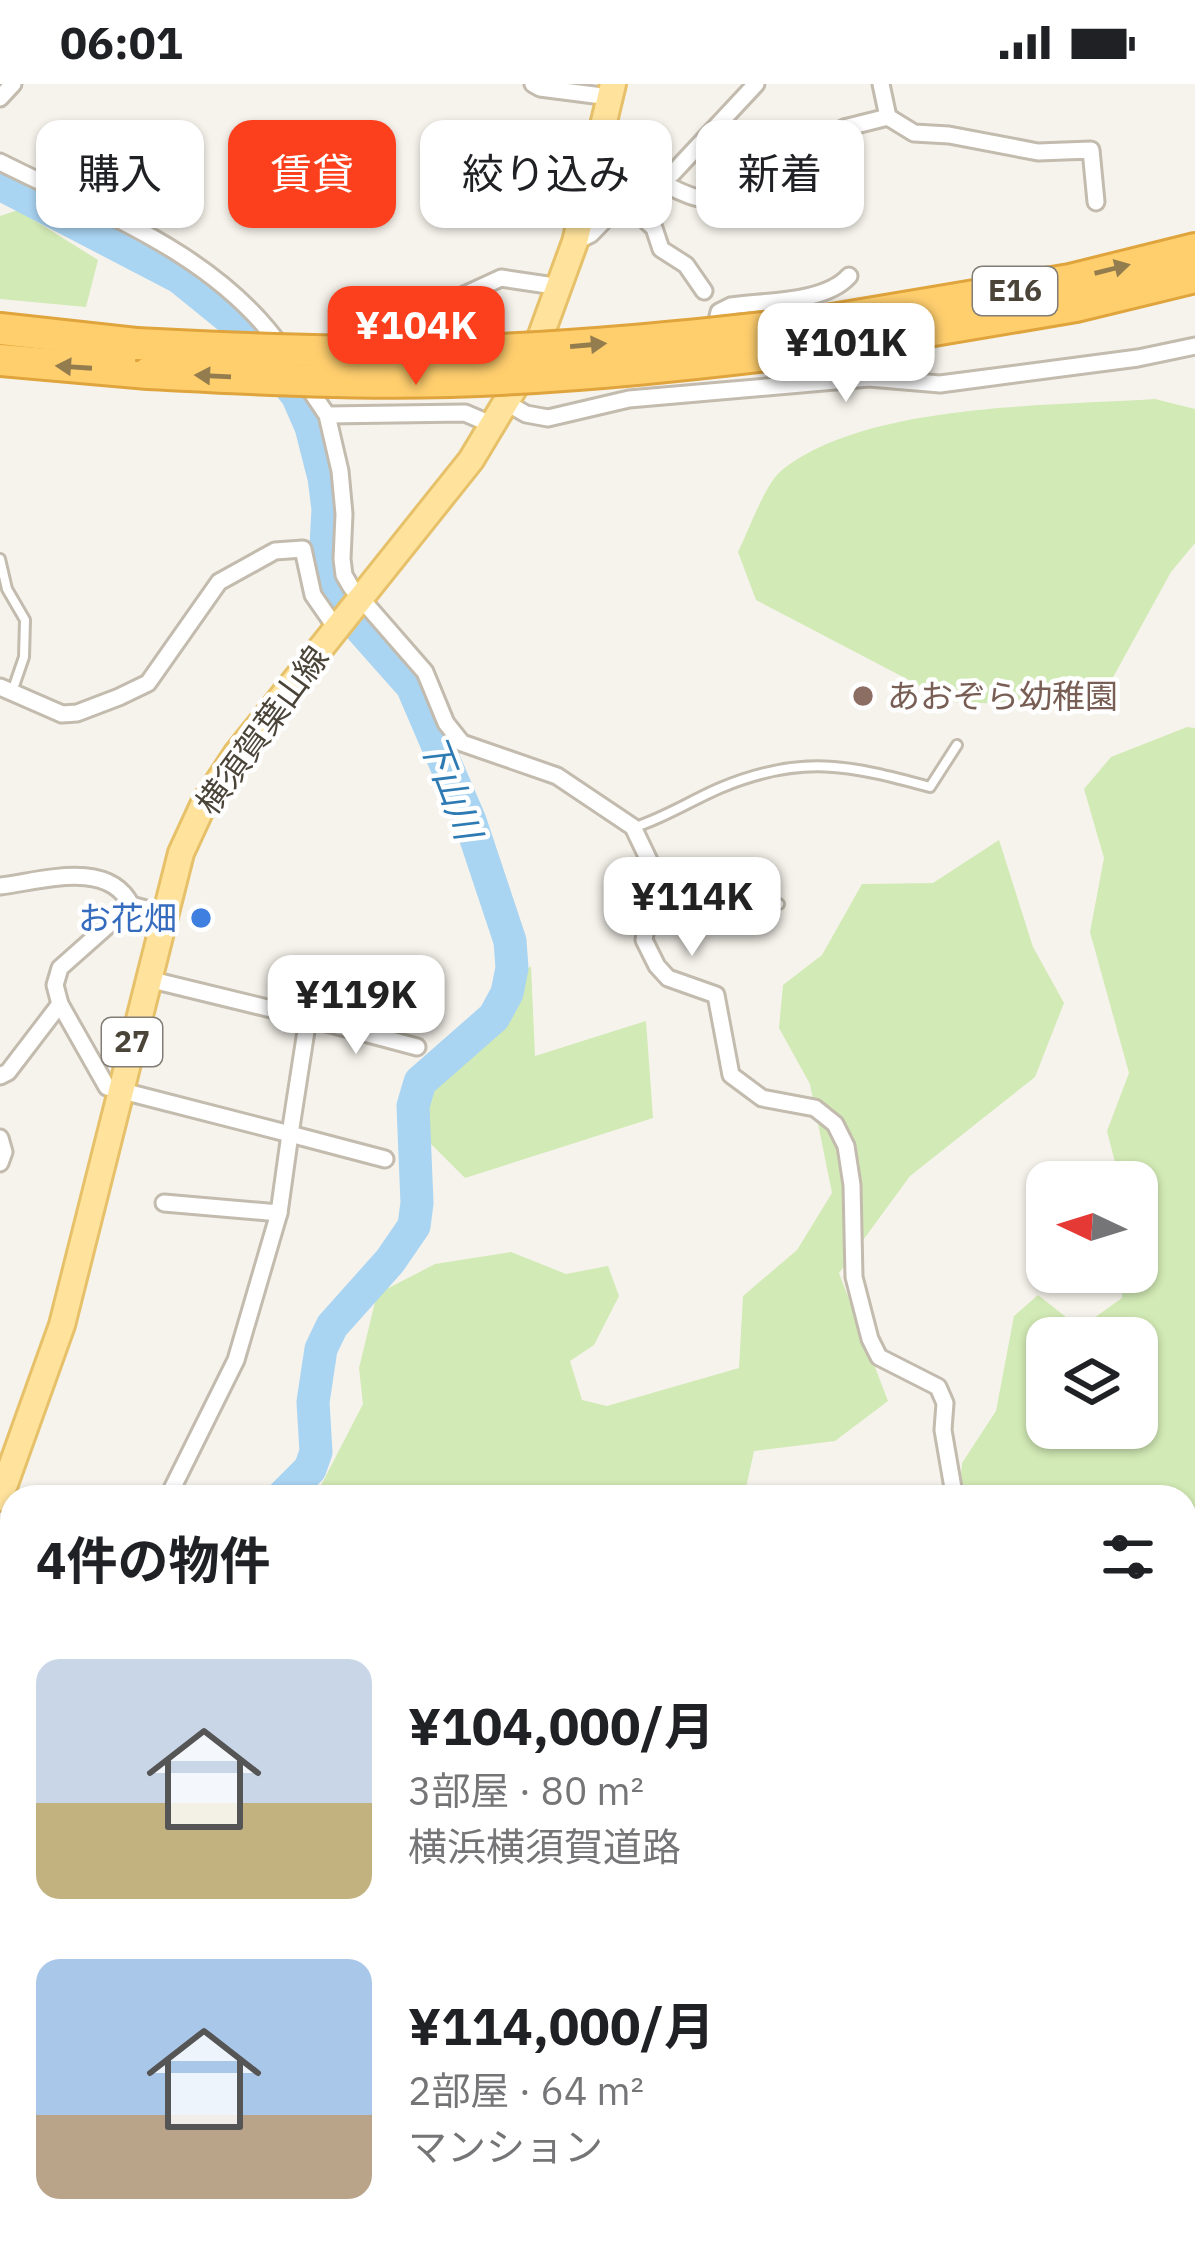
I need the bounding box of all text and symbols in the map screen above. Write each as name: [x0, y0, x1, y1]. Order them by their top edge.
text: 06:01: [60, 13, 183, 71]
chip: 購入: [36, 120, 204, 228]
chip: 賃貸: [228, 120, 396, 228]
chip: 絞り込み: [420, 120, 672, 228]
chip: 新着: [696, 120, 864, 228]
one-way arrow: [1094, 259, 1131, 278]
road number: E16: [973, 267, 1057, 315]
pin: ¥104K: [332, 286, 500, 388]
text: ¥104K: [355, 299, 477, 350]
pin: ¥101K: [762, 303, 930, 405]
text: ¥101K: [785, 316, 907, 367]
one-way arrow: [570, 335, 607, 354]
one-way arrow: [55, 358, 92, 377]
one-way arrow: [193, 366, 231, 385]
street label: 横須賀葉山線: [186, 637, 337, 822]
place label: あおぞら幼稚園: [887, 674, 1118, 717]
marker: あおぞら幼稚園: [850, 683, 876, 709]
water label: 下山川: [410, 728, 494, 849]
pin: ¥114K: [608, 857, 776, 959]
text: ¥114K: [631, 870, 753, 921]
place label: お花畑: [78, 896, 177, 939]
marker: お花畑: [188, 905, 214, 931]
pin: ¥119K: [272, 955, 440, 1057]
text: ¥119K: [295, 968, 417, 1019]
road number: 27: [102, 1018, 162, 1066]
north arrow: [1026, 1161, 1158, 1293]
map controls: [1026, 1161, 1158, 1449]
button: layers: [1026, 1317, 1158, 1449]
icon: filters: [1095, 1524, 1161, 1590]
text: 4件の物件: [36, 1527, 271, 1593]
text: ¥104,000/月: [408, 1693, 715, 1759]
icon: home: [132, 1707, 276, 1851]
text: 3部屋 · 80 m²: [408, 1765, 644, 1816]
text: 横浜横須賀道路: [408, 1821, 681, 1872]
text: ¥114,000/月: [408, 1993, 715, 2059]
icon: home: [132, 2007, 276, 2151]
text: 2部屋 · 64 m²: [408, 2065, 644, 2116]
text: マンション: [408, 2121, 603, 2172]

